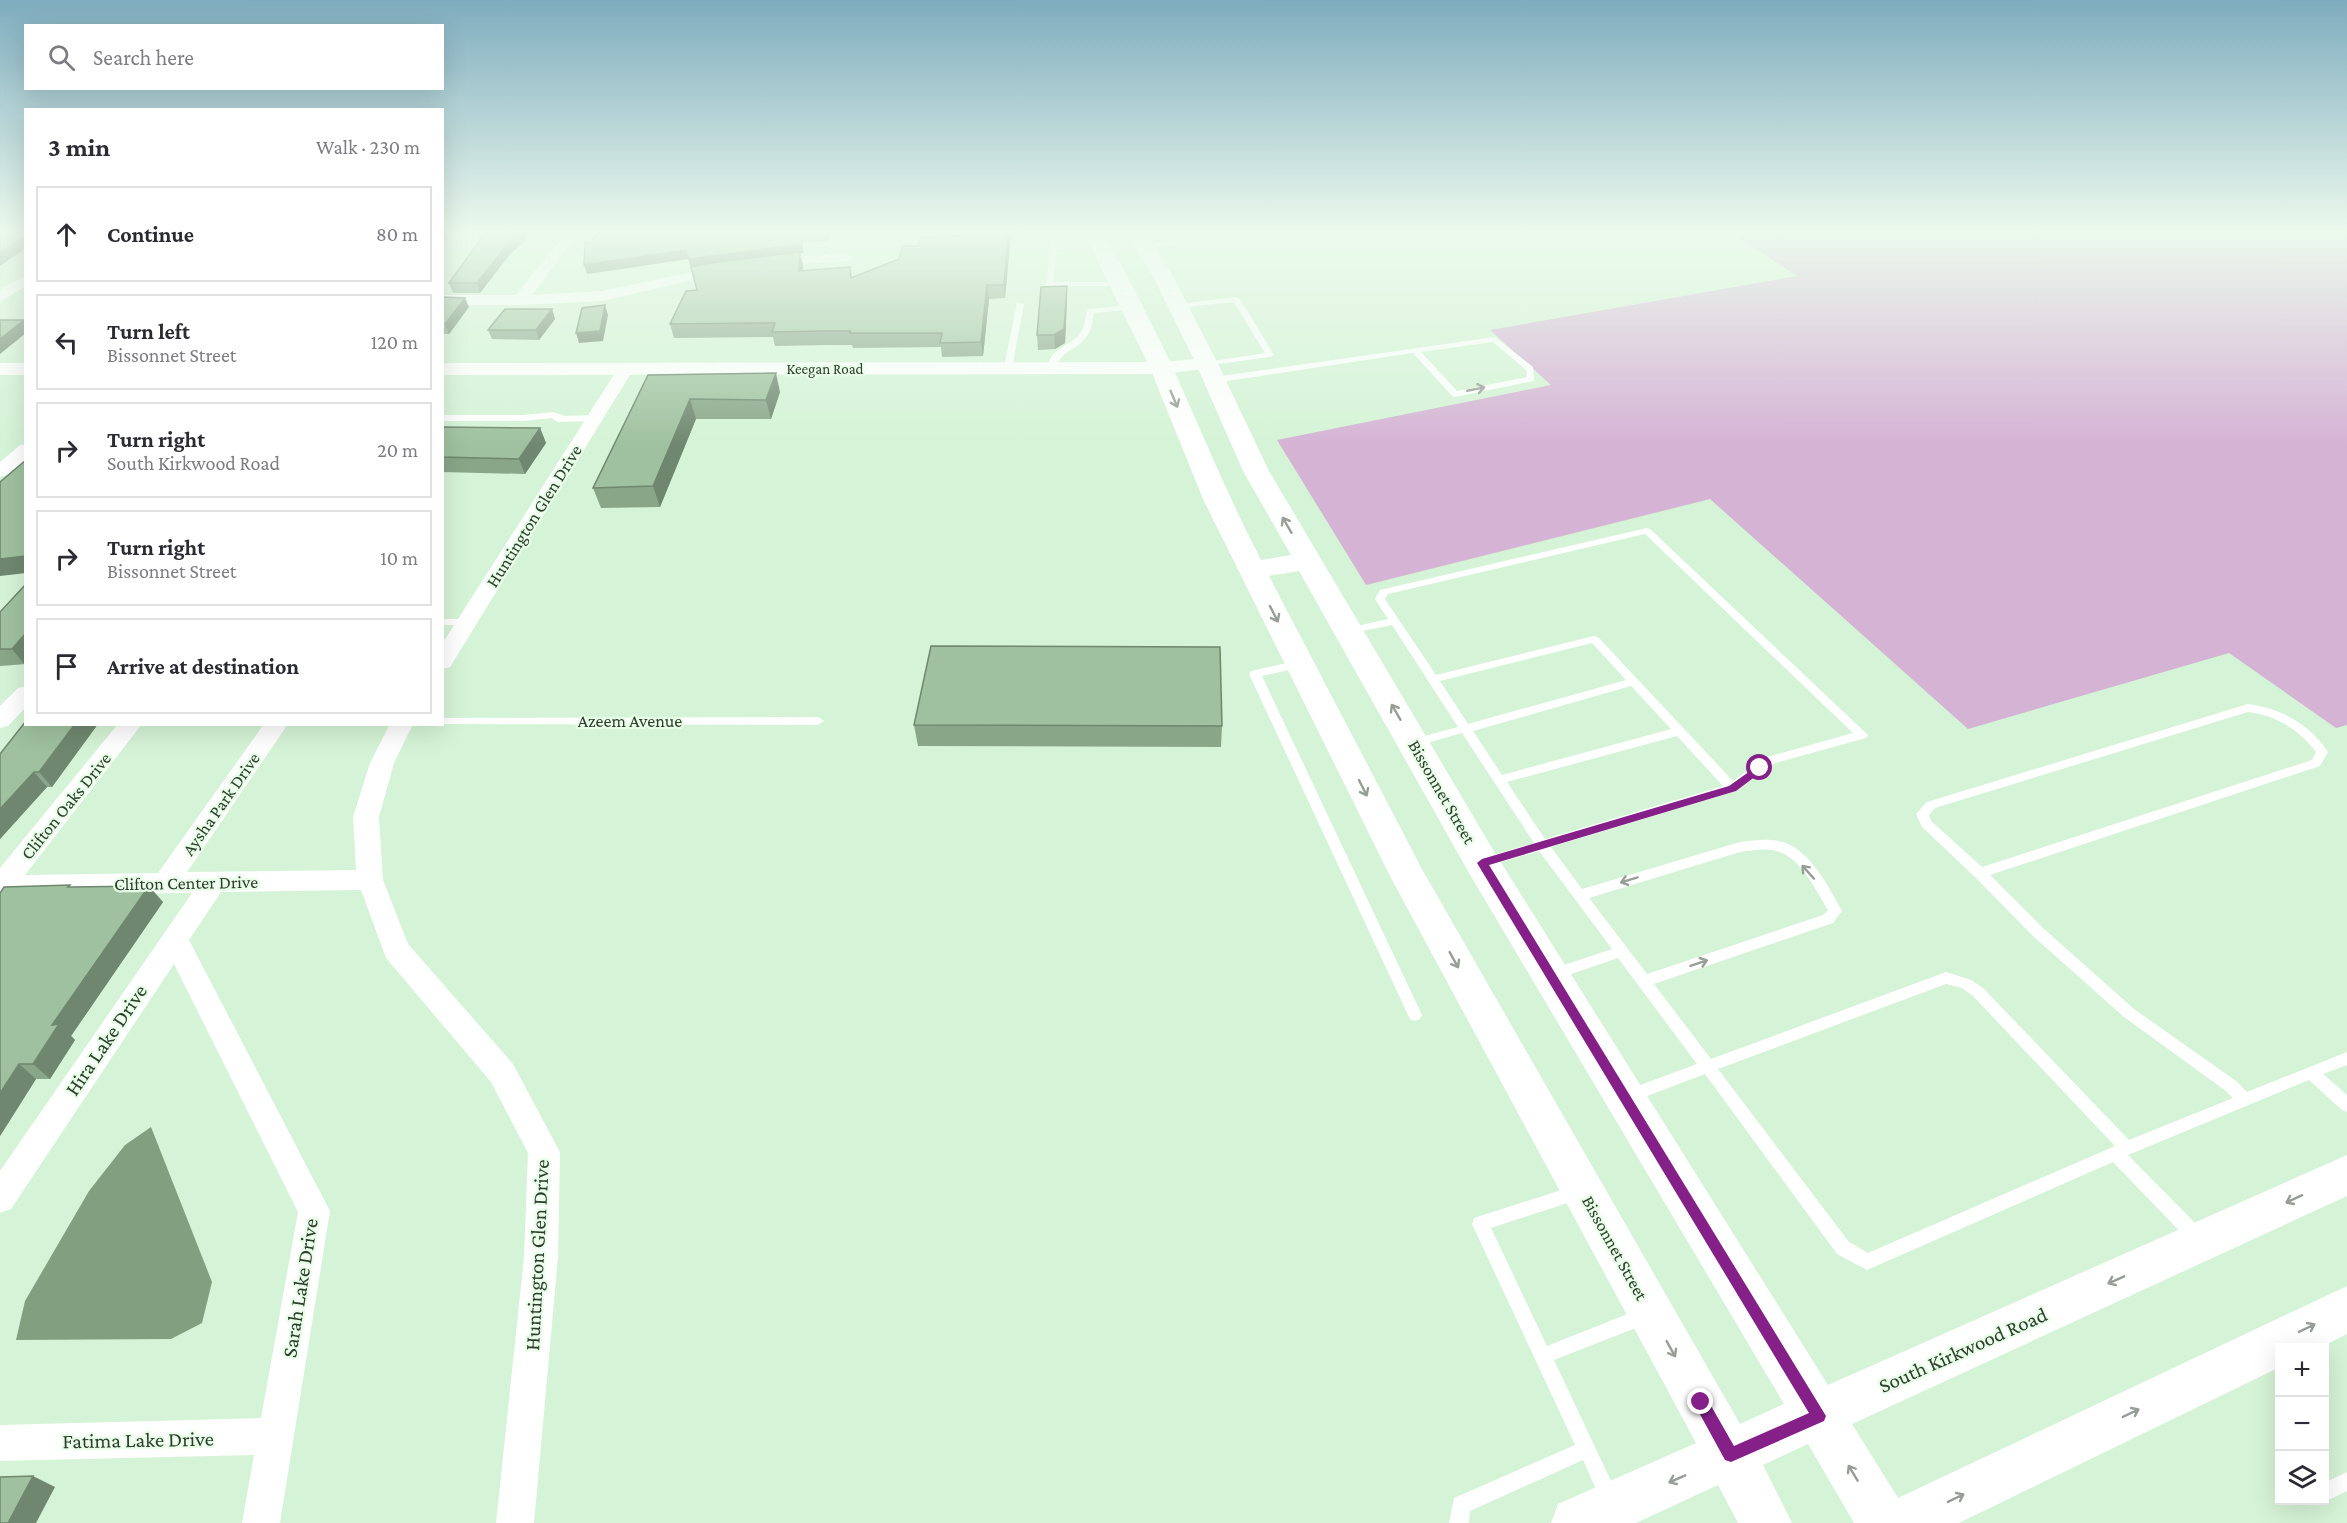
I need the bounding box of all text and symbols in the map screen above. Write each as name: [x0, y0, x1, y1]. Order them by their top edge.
search box: [24, 24, 444, 90]
icon: search: [45, 41, 78, 74]
text: Search here: [93, 45, 194, 70]
text: 3 min: [48, 133, 110, 162]
text: Walk · 230 m: [316, 136, 420, 158]
icon: ahead: [50, 218, 83, 251]
text: Continue: [107, 222, 194, 247]
text: 80 m: [376, 223, 418, 245]
text: Turn left: [107, 319, 190, 344]
icon: left: [50, 326, 83, 359]
text: 120 m: [371, 331, 418, 353]
text: Bissonnet Street: [107, 344, 236, 366]
street label: Keegan Road: [786, 361, 864, 378]
one-way arrow: [1465, 383, 1485, 394]
one-way arrow: [1169, 390, 1180, 408]
text: Turn right: [107, 427, 205, 452]
icon: right: [50, 434, 83, 467]
text: 20 m: [377, 439, 418, 461]
street label: Huntington Glen Drive: [482, 441, 586, 591]
text: South Kirkwood Road: [107, 452, 280, 474]
one-way arrow: [1281, 517, 1293, 534]
text: Turn right: [107, 535, 205, 560]
icon: right: [50, 542, 83, 575]
text: 10 m: [380, 547, 418, 569]
text: Bissonnet Street: [107, 560, 236, 582]
one-way arrow: [1268, 605, 1280, 623]
icon: arrive: [50, 650, 83, 683]
text: Arrive at destination: [107, 654, 299, 679]
one-way arrow: [1389, 704, 1401, 721]
street label: Azeem Avenue: [578, 711, 682, 731]
street label: Bissonnet Street: [1404, 737, 1480, 848]
street label: Clifton Oaks Drive: [17, 748, 115, 863]
street label: Aysha Park Drive: [178, 749, 264, 859]
route start: [1746, 754, 1772, 780]
one-way arrow: [1357, 778, 1369, 796]
one-way arrow: [1801, 864, 1815, 879]
street label: Clifton Center Drive: [114, 872, 258, 894]
one-way arrow: [1620, 875, 1639, 886]
one-way arrow: [1449, 950, 1460, 968]
one-way arrow: [1689, 956, 1708, 967]
street label: Hira Lake Drive: [60, 980, 152, 1100]
street label: Huntington Glen Drive: [520, 1159, 554, 1351]
street label: Bissonnet Street: [1578, 1192, 1652, 1305]
one-way arrow: [2285, 1194, 2303, 1206]
street label: Sarah Lake Drive: [277, 1217, 323, 1359]
one-way arrow: [2108, 1275, 2126, 1287]
street label: South Kirkwood Road: [1875, 1302, 2051, 1398]
one-way arrow: [2298, 1322, 2316, 1334]
one-way arrow: [1665, 1340, 1677, 1357]
map controls: [2275, 1343, 2329, 1505]
button: +: [2275, 1343, 2329, 1397]
route end: [1687, 1388, 1713, 1414]
button: −: [2275, 1397, 2329, 1451]
one-way arrow: [2122, 1406, 2140, 1418]
street label: Fatima Lake Drive: [62, 1427, 214, 1453]
button: layers: [2275, 1451, 2329, 1505]
one-way arrow: [1847, 1465, 1859, 1482]
one-way arrow: [1668, 1474, 1686, 1485]
one-way arrow: [1946, 1491, 1964, 1503]

